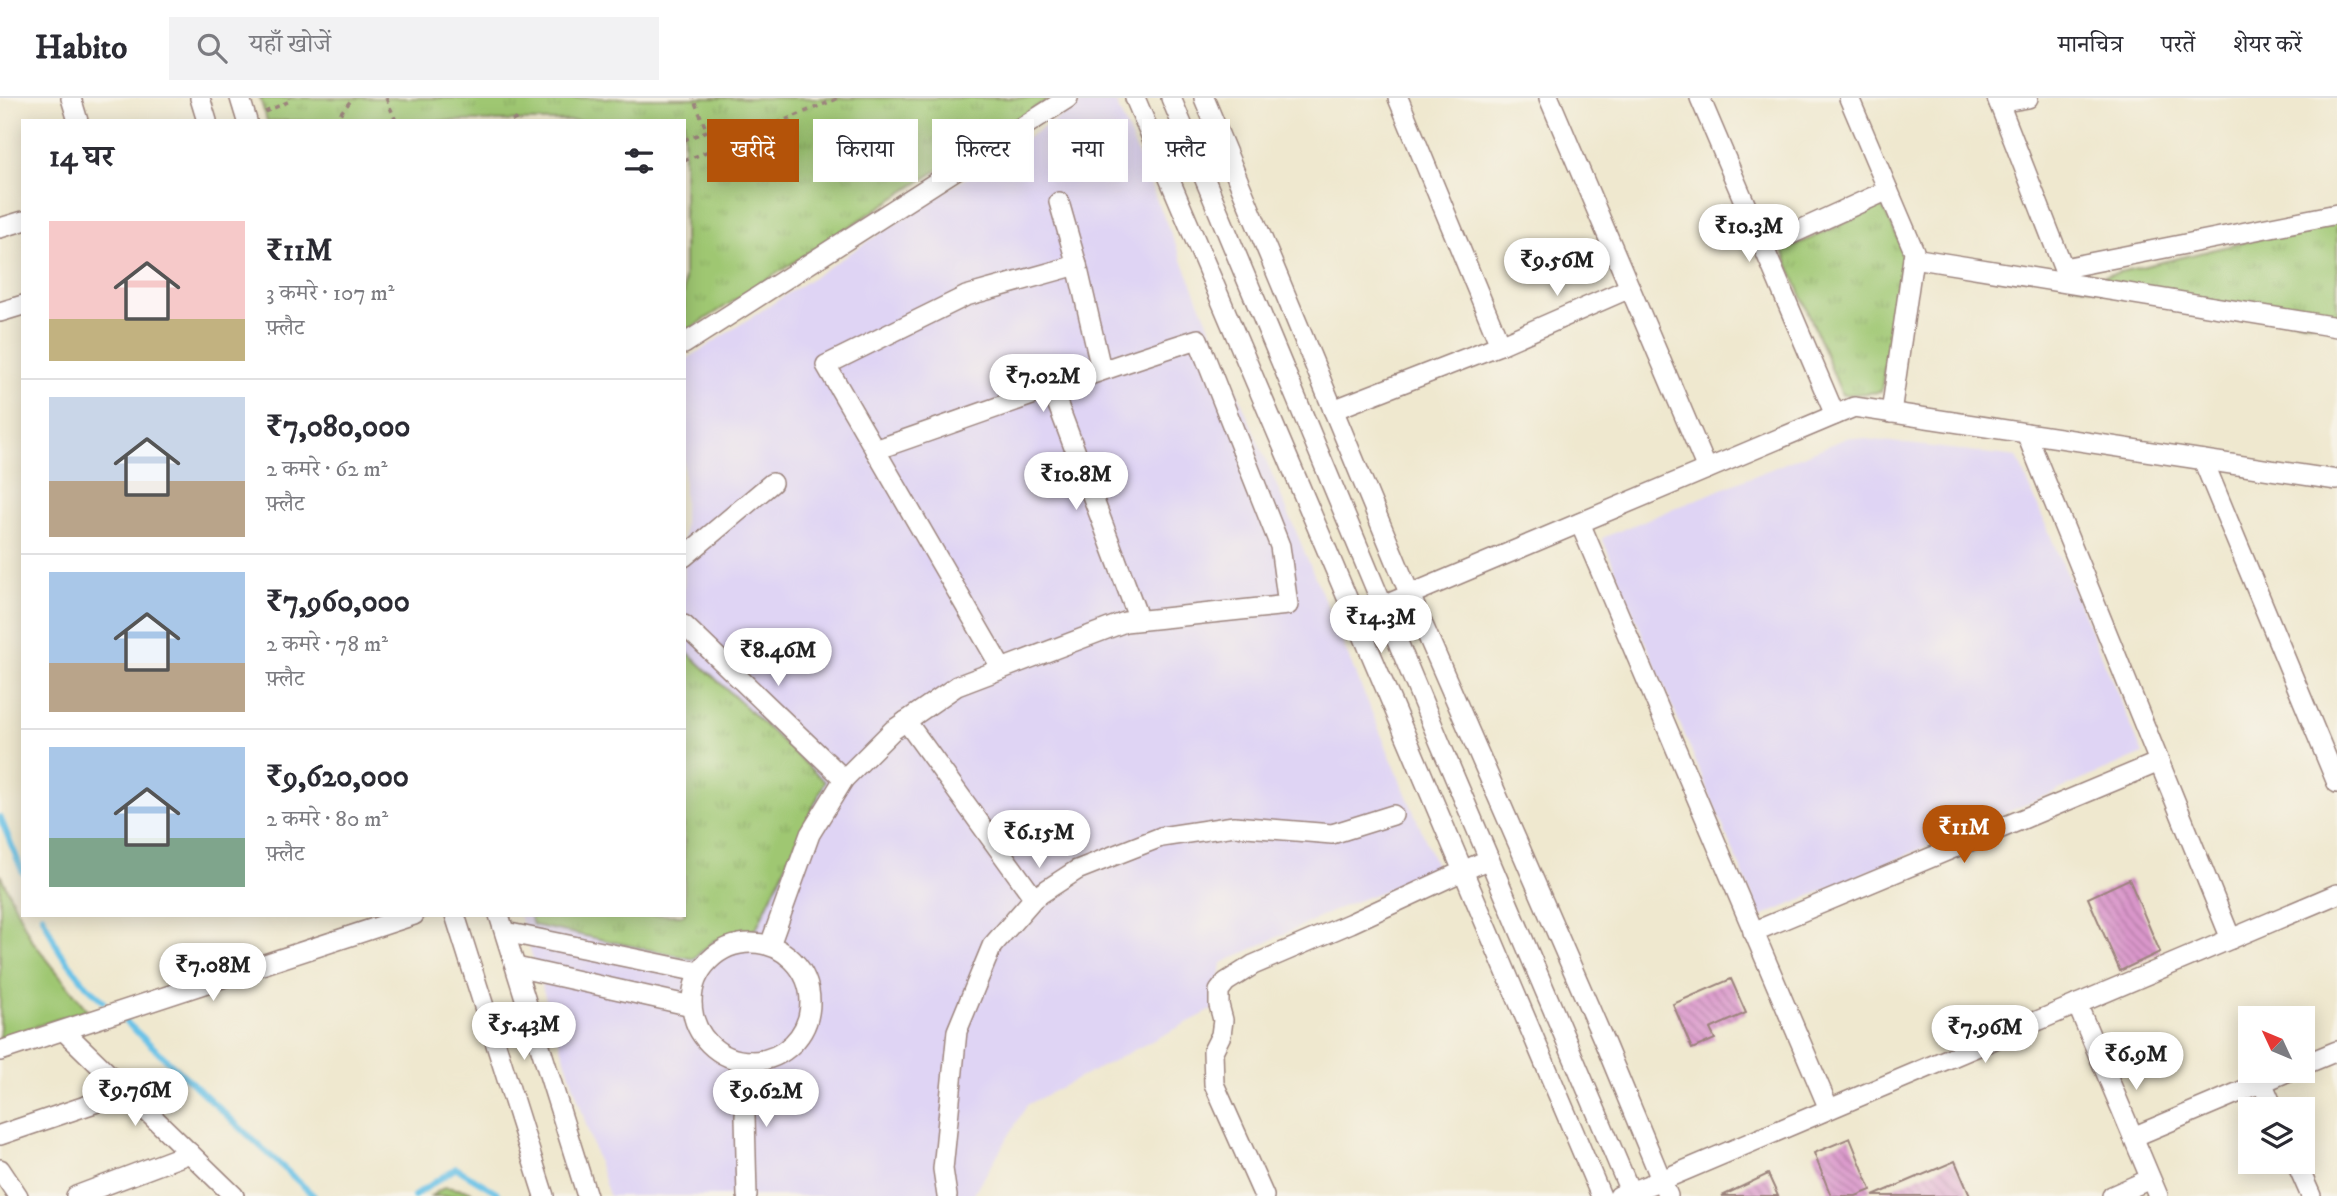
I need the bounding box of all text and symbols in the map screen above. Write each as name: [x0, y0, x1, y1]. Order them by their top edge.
search box: [169, 17, 659, 80]
text: Habito: [35, 28, 127, 69]
text: यहाँ खोजें: [249, 28, 331, 61]
icon: search: [193, 29, 231, 67]
text: मानचित्र: [2058, 30, 2123, 60]
text: परतें: [2161, 30, 2195, 60]
text: शेयर करें: [2233, 30, 2302, 60]
chip: खरीदें: [707, 119, 799, 182]
chip: किराया: [813, 119, 918, 182]
chip: फ़िल्टर: [932, 119, 1034, 182]
chip: नया: [1048, 119, 1128, 182]
chip: फ़्लैट: [1142, 119, 1230, 182]
text: 14 घर: [49, 139, 114, 176]
icon: filters: [620, 142, 658, 180]
pin: ₹10.3M: [1692, 204, 1806, 264]
text: ₹10.3M: [1715, 212, 1783, 241]
text: ₹11M: [266, 233, 332, 270]
pin: ₹9.56M: [1500, 238, 1614, 298]
text: ₹9.56M: [1520, 246, 1594, 275]
icon: home: [105, 249, 189, 333]
text: 3 कमरे · 107 m²: [266, 279, 394, 308]
text: फ़्लैट: [266, 314, 304, 343]
pin: ₹7.02M: [986, 354, 1100, 414]
text: ₹7.02M: [1005, 362, 1081, 391]
text: ₹7,080,000: [266, 409, 410, 446]
icon: home: [105, 425, 189, 509]
pin: ₹10.8M: [1019, 452, 1133, 512]
text: 2 कमरे · 62 m²: [266, 455, 388, 484]
text: ₹10.8M: [1040, 460, 1112, 489]
text: फ़्लैट: [266, 490, 304, 519]
text: ₹7,960,000: [266, 584, 410, 621]
pin: ₹14.3M: [1324, 596, 1438, 655]
icon: home: [105, 600, 189, 684]
text: ₹14.3M: [1346, 603, 1416, 632]
pin: ₹8.46M: [721, 628, 835, 688]
text: 2 कमरे · 78 m²: [266, 630, 388, 659]
text: ₹8.46M: [740, 636, 816, 665]
text: फ़्लैट: [266, 665, 304, 694]
text: ₹9,620,000: [266, 759, 409, 796]
icon: home: [105, 775, 189, 859]
text: 2 कमरे · 80 m²: [266, 805, 388, 834]
pin: ₹11M: [1923, 806, 2005, 865]
pin: ₹6.15M: [982, 810, 1096, 870]
text: ₹11M: [1939, 813, 1989, 842]
text: ₹6.15M: [1003, 818, 1075, 847]
text: फ़्लैट: [266, 840, 304, 869]
pin: ₹7.08M: [156, 944, 270, 1003]
text: ₹7.08M: [175, 951, 251, 980]
pin: ₹5.43M: [467, 1002, 581, 1062]
pin: ₹7.96M: [1928, 1006, 2042, 1065]
north arrow: [2238, 1006, 2315, 1083]
map controls: [2238, 1006, 2315, 1174]
text: ₹5.43M: [488, 1010, 560, 1039]
text: ₹7.96M: [1948, 1013, 2022, 1042]
pin: ₹6.9M: [2087, 1032, 2185, 1092]
text: ₹6.9M: [2105, 1040, 2167, 1069]
pin: ₹9.76M: [78, 1068, 192, 1128]
pin: ₹9.62M: [709, 1070, 823, 1129]
text: ₹9.76M: [98, 1076, 172, 1105]
text: ₹9.62M: [729, 1077, 803, 1106]
button: layers: [2238, 1097, 2315, 1174]

